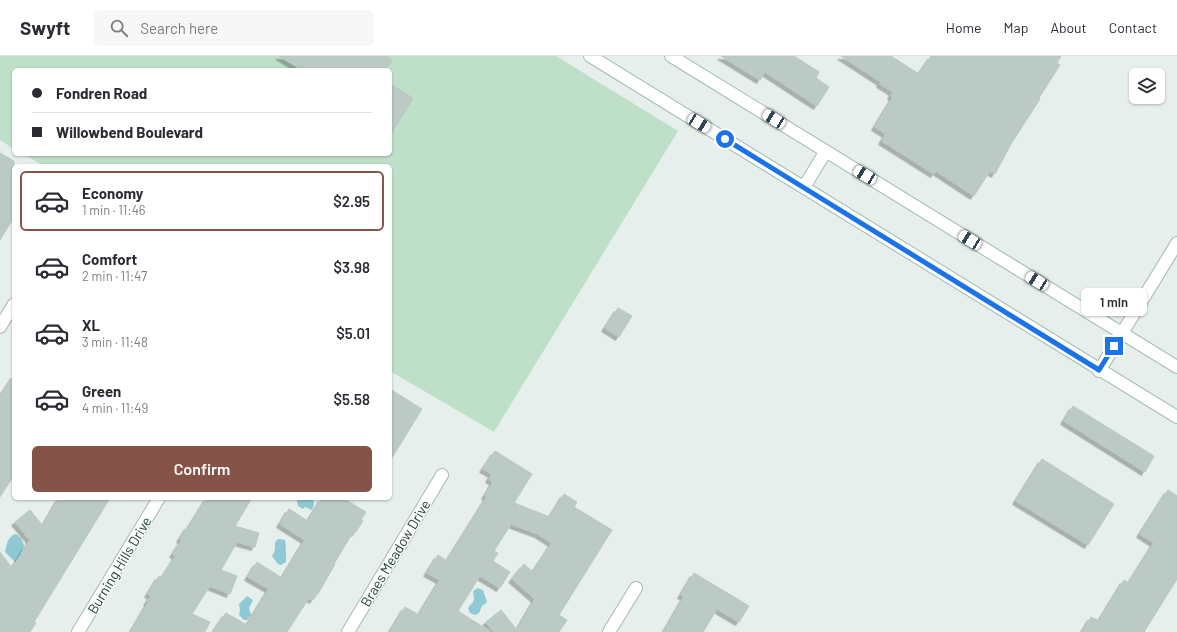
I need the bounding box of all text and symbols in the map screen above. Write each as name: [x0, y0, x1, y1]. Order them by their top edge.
search box: [94, 10, 374, 46]
text: Swyft: [20, 16, 70, 39]
icon: search: [108, 17, 130, 39]
text: Search here: [140, 19, 218, 37]
text: Home: [946, 19, 982, 36]
text: Map: [1004, 19, 1028, 36]
text: About: [1050, 19, 1087, 36]
text: Contact: [1109, 19, 1157, 36]
map controls: [1129, 68, 1165, 104]
button: layers: [1129, 68, 1165, 104]
text: Fondren Road: [56, 84, 147, 102]
car: [761, 108, 787, 130]
car: [686, 112, 712, 134]
text: Willowbend Boulevard: [56, 123, 203, 141]
route start: [716, 130, 734, 148]
car: [852, 164, 878, 186]
icon: car: [34, 183, 70, 219]
text: Economy: [82, 184, 143, 202]
text: $2.95: [333, 192, 370, 210]
text: 1 min · 11:46: [82, 202, 146, 218]
car: [957, 229, 983, 251]
icon: car: [34, 249, 70, 285]
text: Comfort: [82, 250, 137, 268]
text: $3.98: [334, 258, 370, 276]
text: 2 min · 11:47: [82, 268, 147, 284]
car: [1024, 270, 1050, 292]
callout: 1 min: [1081, 288, 1147, 316]
text: 1 min: [1100, 294, 1128, 310]
icon: car: [34, 315, 70, 351]
text: XL: [82, 316, 100, 334]
text: $5.01: [336, 324, 370, 342]
text: 3 min · 11:48: [82, 334, 148, 350]
route end: [1105, 337, 1123, 355]
icon: car: [34, 381, 70, 417]
text: Green: [82, 382, 121, 400]
text: $5.58: [334, 390, 370, 408]
text: 4 min · 11:49: [82, 400, 148, 416]
button: Confirm: [32, 446, 372, 492]
street label: Braes Meadow Drive: [356, 497, 434, 609]
street label: Burning Hills Drive: [83, 513, 155, 617]

